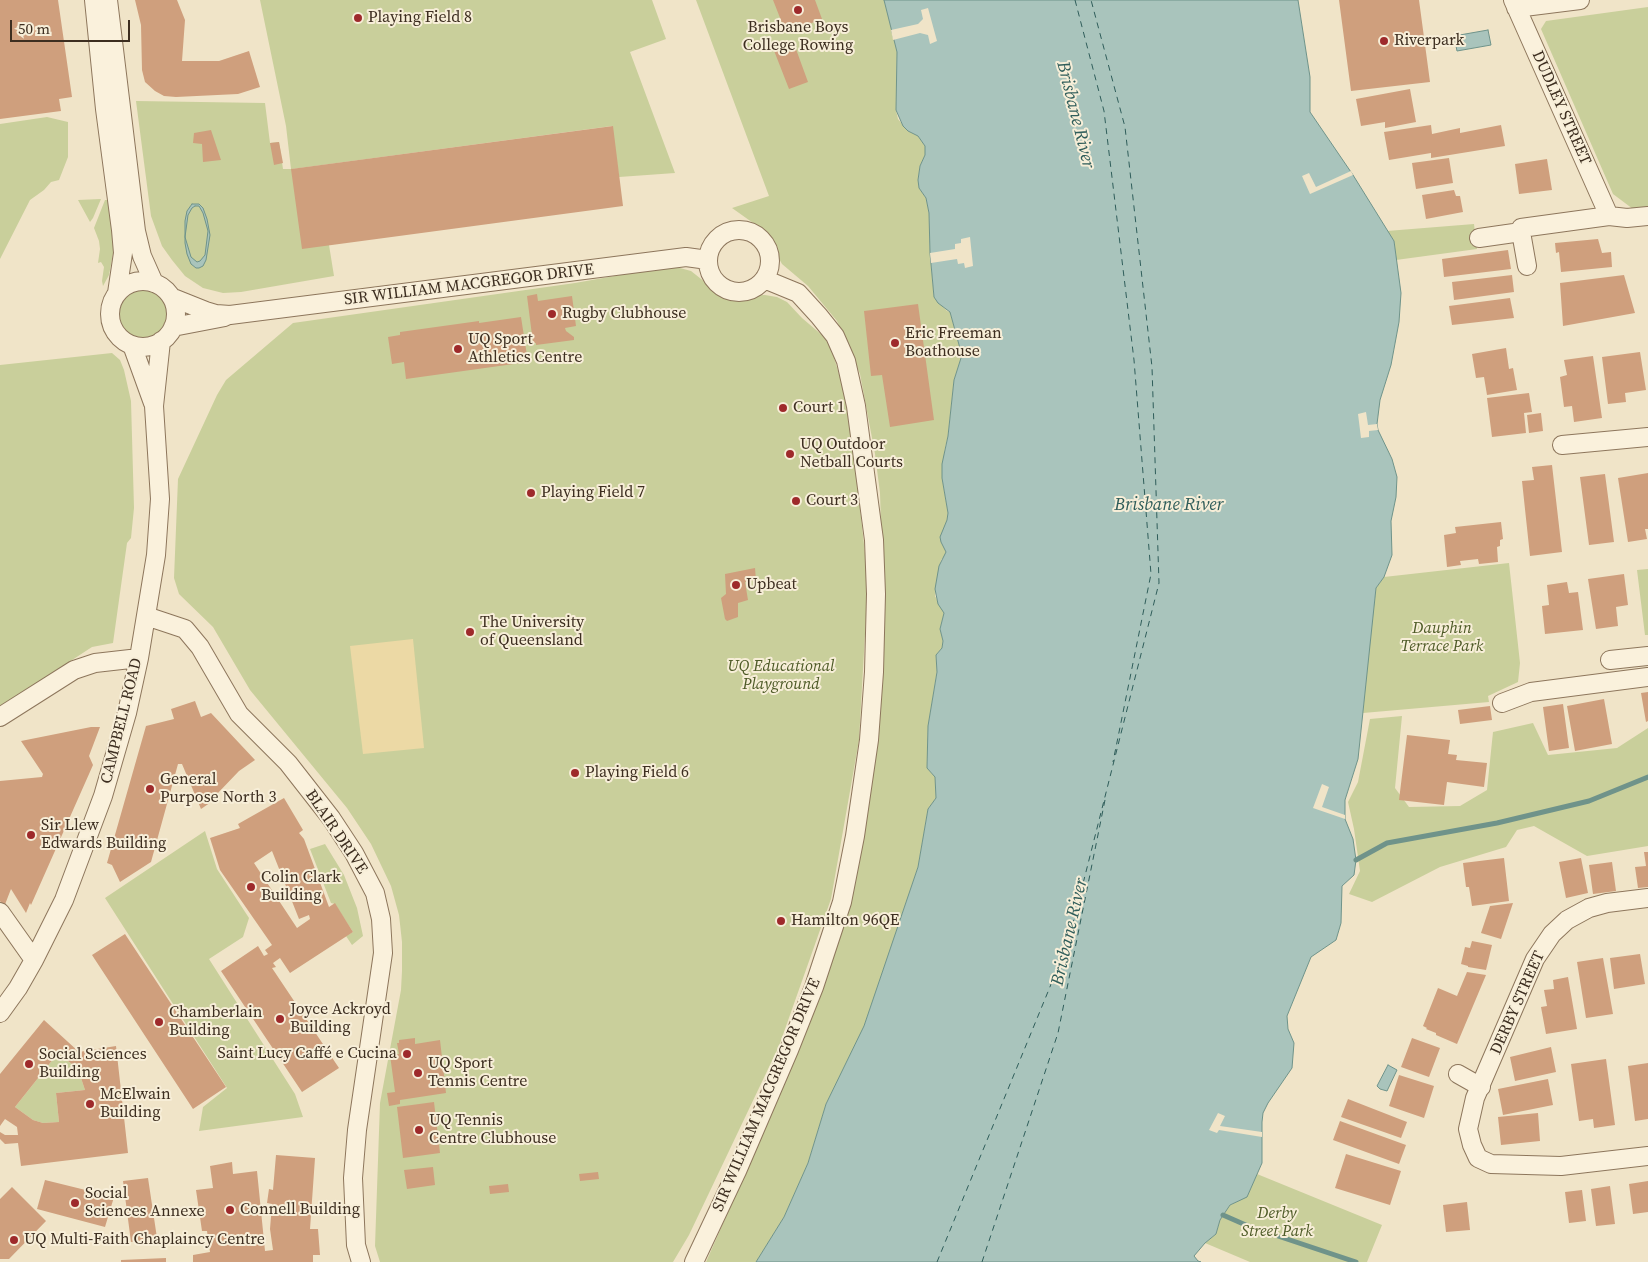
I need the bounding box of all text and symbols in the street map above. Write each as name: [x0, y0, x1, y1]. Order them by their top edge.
marker: Brisbane Boys College Rowing: [792, 4, 804, 16]
place label: Playing Field 8: [368, 8, 472, 28]
scale bar: [12, 10, 132, 42]
marker: Playing Field 8: [352, 12, 364, 24]
text: 50 m: [18, 18, 50, 39]
place label: Brisbane Boys College Rowing: [743, 18, 853, 56]
place label: Riverpark: [1394, 31, 1464, 51]
marker: Riverpark: [1378, 35, 1390, 47]
street label: DUDLEY STREET: [1527, 48, 1595, 168]
water label: Brisbane River: [1051, 59, 1099, 171]
street label: SIR WILLIAM MACGREGOR DRIVE: [343, 260, 595, 310]
place label: Rugby Clubhouse: [562, 304, 686, 324]
marker: Rugby Clubhouse: [546, 308, 558, 320]
place label: Eric Freeman Boathouse: [905, 324, 1002, 362]
place label: UQ Sport Athletics Centre: [468, 330, 582, 368]
marker: Eric Freeman Boathouse: [889, 337, 901, 349]
marker: UQ Sport Athletics Centre: [452, 343, 464, 355]
place label: Court 1: [793, 398, 845, 418]
marker: Court 1: [777, 402, 789, 414]
place label: UQ Outdoor Netball Courts: [800, 435, 903, 473]
marker: UQ Outdoor Netball Courts: [784, 448, 796, 460]
place label: Playing Field 7: [541, 483, 645, 503]
marker: Playing Field 7: [525, 487, 537, 499]
place label: Court 3: [806, 491, 858, 511]
water label: Brisbane River: [1114, 494, 1224, 516]
marker: Court 3: [790, 495, 802, 507]
place label: Upbeat: [746, 575, 797, 595]
marker: Upbeat: [730, 579, 742, 591]
place label: The University of Queensland: [480, 613, 584, 651]
park label: Dauphin Terrace Park: [1401, 619, 1483, 657]
marker: The University of Queensland: [464, 626, 476, 638]
street label: CAMPBELL ROAD: [97, 656, 147, 786]
park label: UQ Educational Playground: [727, 657, 835, 695]
place label: Playing Field 6: [585, 763, 689, 783]
marker: Playing Field 6: [569, 767, 581, 779]
place label: General Purpose North 3: [160, 770, 276, 808]
marker: General Purpose North 3: [144, 783, 156, 795]
street label: BLAIR DRIVE: [301, 786, 371, 878]
place label: Sir Llew Edwards Building: [41, 816, 166, 854]
marker: Sir Llew Edwards Building: [25, 829, 37, 841]
place label: Colin Clark Building: [261, 868, 341, 906]
water label: Brisbane River: [1047, 876, 1093, 988]
marker: Colin Clark Building: [245, 881, 257, 893]
place label: Hamilton 96QE: [791, 911, 899, 931]
marker: Hamilton 96QE: [775, 915, 787, 927]
street label: DERBY STREET: [1487, 948, 1549, 1058]
street label: SIR WILLIAM MACGREGOR DRIVE: [709, 975, 825, 1215]
place label: Joyce Ackroyd Building: [290, 1000, 391, 1038]
place label: Chamberlain Building: [169, 1003, 262, 1041]
marker: Joyce Ackroyd Building: [274, 1013, 286, 1025]
marker: Chamberlain Building: [153, 1016, 165, 1028]
place label: Saint Lucy Caffé e Cucina: [217, 1044, 397, 1064]
place label: Social Sciences Building: [39, 1045, 147, 1083]
marker: Saint Lucy Caffé e Cucina: [401, 1048, 413, 1060]
place label: UQ Sport Tennis Centre: [428, 1054, 527, 1092]
marker: Social Sciences Building: [23, 1058, 35, 1070]
marker: UQ Sport Tennis Centre: [412, 1067, 424, 1079]
place label: McElwain Building: [100, 1085, 171, 1123]
marker: McElwain Building: [84, 1098, 96, 1110]
place label: UQ Tennis Centre Clubhouse: [429, 1111, 556, 1149]
marker: UQ Tennis Centre Clubhouse: [413, 1124, 425, 1136]
place label: Social Sciences Annexe: [85, 1184, 205, 1222]
marker: Social Sciences Annexe: [69, 1197, 81, 1209]
place label: Connell Building: [240, 1200, 360, 1220]
marker: Connell Building: [224, 1204, 236, 1216]
park label: Derby Street Park: [1241, 1204, 1313, 1242]
place label: UQ Multi-Faith Chaplaincy Centre: [24, 1230, 265, 1250]
marker: UQ Multi-Faith Chaplaincy Centre: [8, 1234, 20, 1246]

